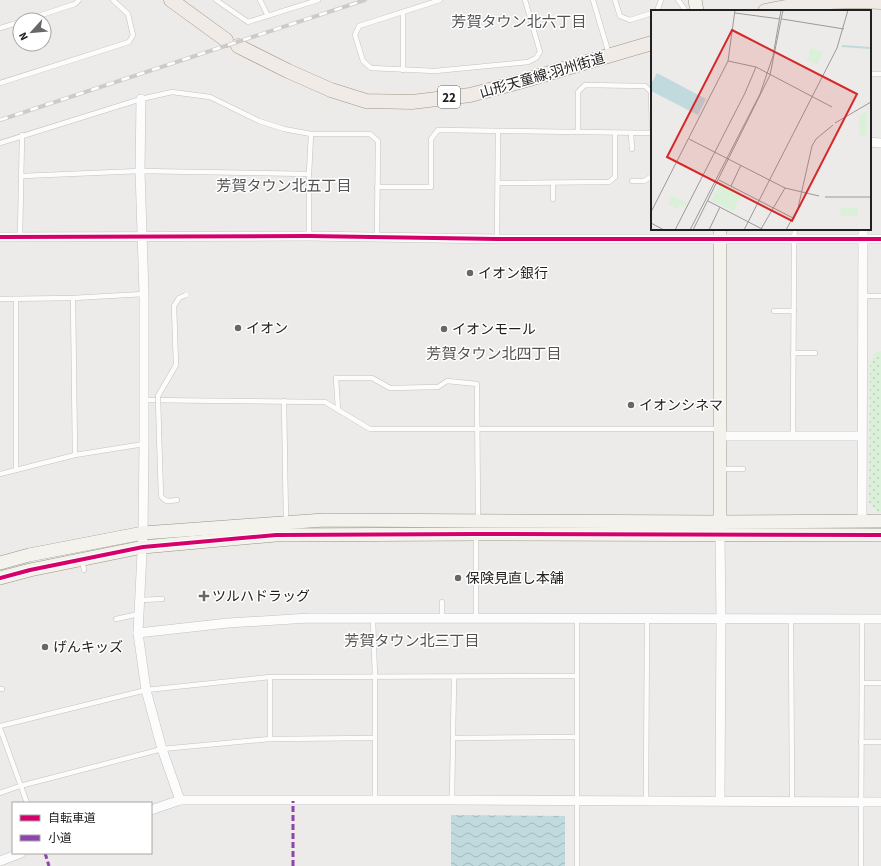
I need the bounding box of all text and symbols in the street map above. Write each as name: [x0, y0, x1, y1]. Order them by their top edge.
inset map: [651, 10, 871, 230]
north arrow: [12, 12, 52, 52]
district label: 芳賀タウン北六丁目: [451, 12, 587, 33]
text: N: [15, 30, 32, 43]
street label: 山形天童線;羽州街道: [477, 49, 607, 103]
road number: 22: [438, 86, 460, 108]
district label: 芳賀タウン北五丁目: [216, 176, 352, 197]
place label: イオン銀行: [478, 264, 548, 284]
marker: イオン銀行: [465, 268, 475, 278]
place label: イオン: [246, 319, 288, 339]
place label: イオンモール: [452, 320, 536, 340]
marker: イオン: [233, 323, 243, 333]
marker: イオンモール: [439, 324, 449, 334]
district label: 芳賀タウン北四丁目: [426, 344, 562, 365]
place label: イオンシネマ: [639, 396, 723, 416]
marker: イオンシネマ: [626, 400, 636, 410]
place label: 保険見直し本舗: [466, 569, 564, 589]
marker: 保険見直し本舗: [453, 573, 463, 583]
place label: ツルハドラッグ: [212, 587, 310, 607]
marker: ツルハドラッグ: [199, 591, 209, 601]
district label: 芳賀タウン北三丁目: [344, 631, 480, 652]
place label: げんキッズ: [53, 638, 123, 658]
marker: げんキッズ: [40, 642, 50, 652]
legend: [12, 802, 152, 854]
text: 自転車道: [48, 810, 96, 827]
text: 小道: [48, 830, 72, 847]

